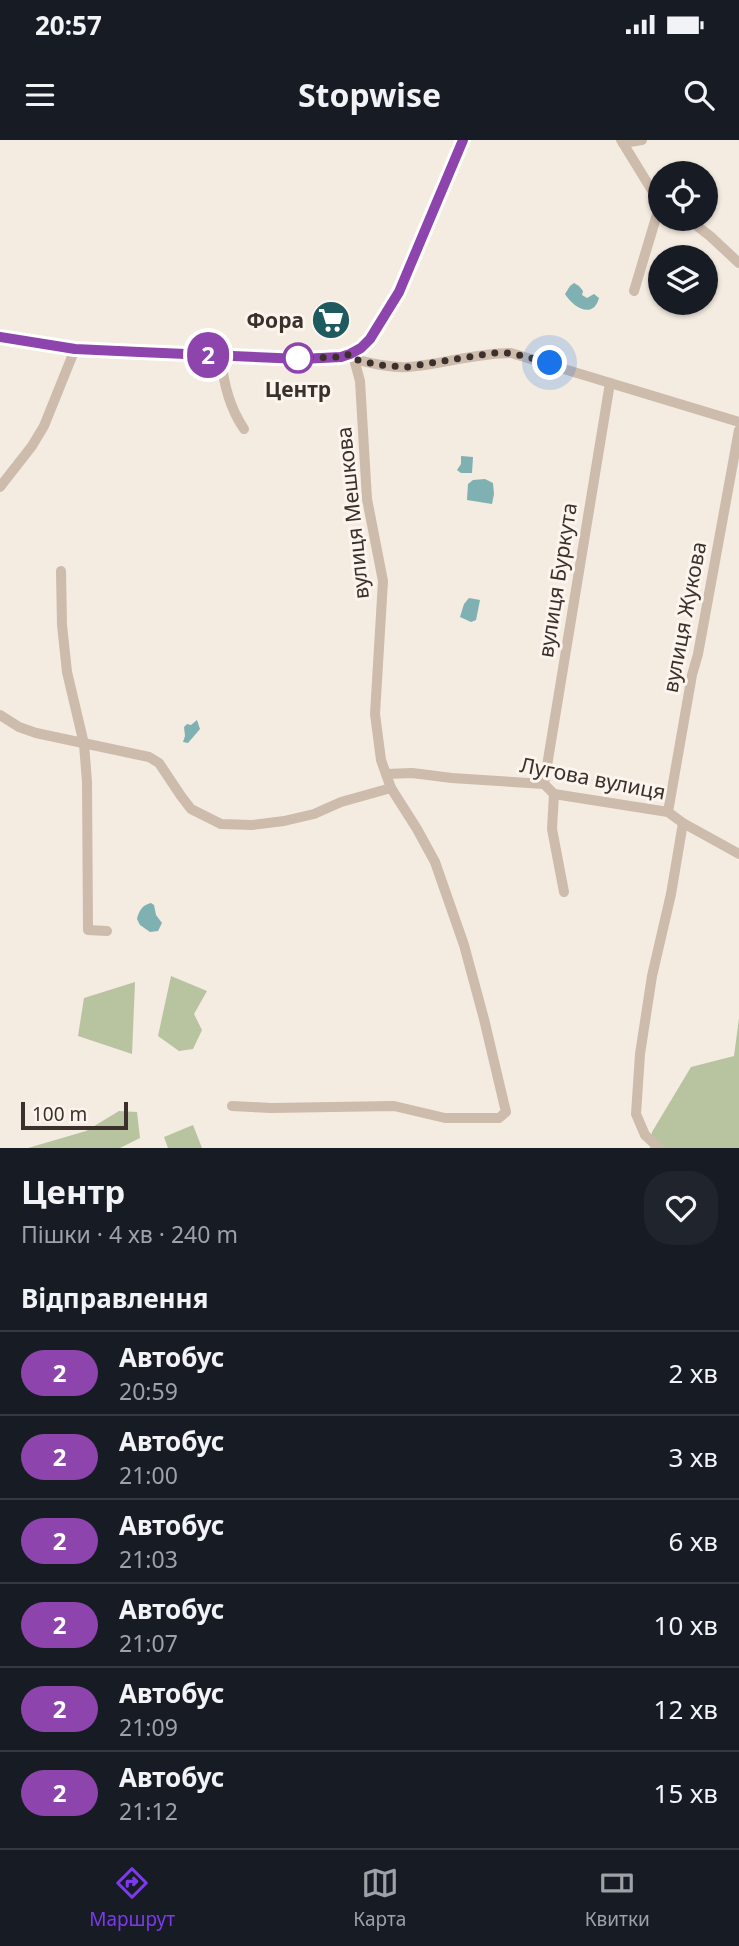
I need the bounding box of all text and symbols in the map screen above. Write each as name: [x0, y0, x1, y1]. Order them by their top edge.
text: 20:57: [35, 7, 102, 43]
text: Stopwise: [298, 73, 441, 116]
icon: menu: [21, 76, 59, 114]
icon: search: [680, 76, 718, 114]
map controls: [648, 161, 718, 315]
button: locate: [648, 161, 718, 231]
button: layers: [648, 245, 718, 315]
supermarket icon: Фора: [310, 299, 352, 341]
place label: Фора: [246, 306, 304, 334]
line badge: 2: [185, 332, 231, 378]
text: 2: [201, 338, 215, 371]
marker: Центр: [283, 343, 313, 373]
your location: [532, 345, 567, 380]
place label: Центр: [265, 375, 331, 403]
street label: вулиця Мешкова: [329, 425, 375, 601]
street label: вулиця Буркута: [531, 501, 583, 659]
street label: вулиця Жукова: [656, 539, 712, 695]
street label: Лугова вулиця: [518, 750, 668, 806]
scale bar: [21, 1099, 128, 1131]
text: 100 m: [32, 1101, 87, 1127]
text: Центр: [21, 1169, 125, 1214]
button: heart: [644, 1171, 718, 1245]
text: Пішки · 4 хв · 240 m: [21, 1218, 238, 1250]
text: Відправлення: [21, 1280, 208, 1316]
text: Автобус: [119, 1339, 224, 1375]
text: 2 хв: [668, 1355, 718, 1391]
text: 2: [53, 1356, 66, 1389]
text: 20:59: [119, 1375, 178, 1407]
text: Автобус: [119, 1423, 224, 1459]
text: 3 хв: [668, 1439, 718, 1475]
text: 2: [53, 1440, 66, 1473]
text: 21:00: [119, 1459, 178, 1491]
text: Автобус: [119, 1507, 224, 1543]
text: 6 хв: [668, 1523, 718, 1559]
text: 2: [53, 1524, 66, 1557]
text: 21:03: [119, 1543, 178, 1575]
text: Автобус: [119, 1591, 224, 1627]
text: 10 хв: [654, 1607, 718, 1643]
text: 2: [53, 1608, 66, 1641]
text: 21:07: [119, 1627, 178, 1659]
text: Автобус: [119, 1675, 224, 1711]
text: 12 хв: [654, 1691, 718, 1727]
text: 2: [53, 1692, 66, 1725]
text: 21:09: [119, 1711, 178, 1743]
text: Автобус: [119, 1759, 224, 1795]
text: 15 хв: [654, 1775, 718, 1811]
text: 2: [53, 1776, 66, 1809]
text: 21:12: [119, 1795, 178, 1827]
tab: Маршрут: [89, 1864, 175, 1932]
tab: Карта: [353, 1864, 406, 1932]
tab: Квитки: [585, 1864, 650, 1932]

